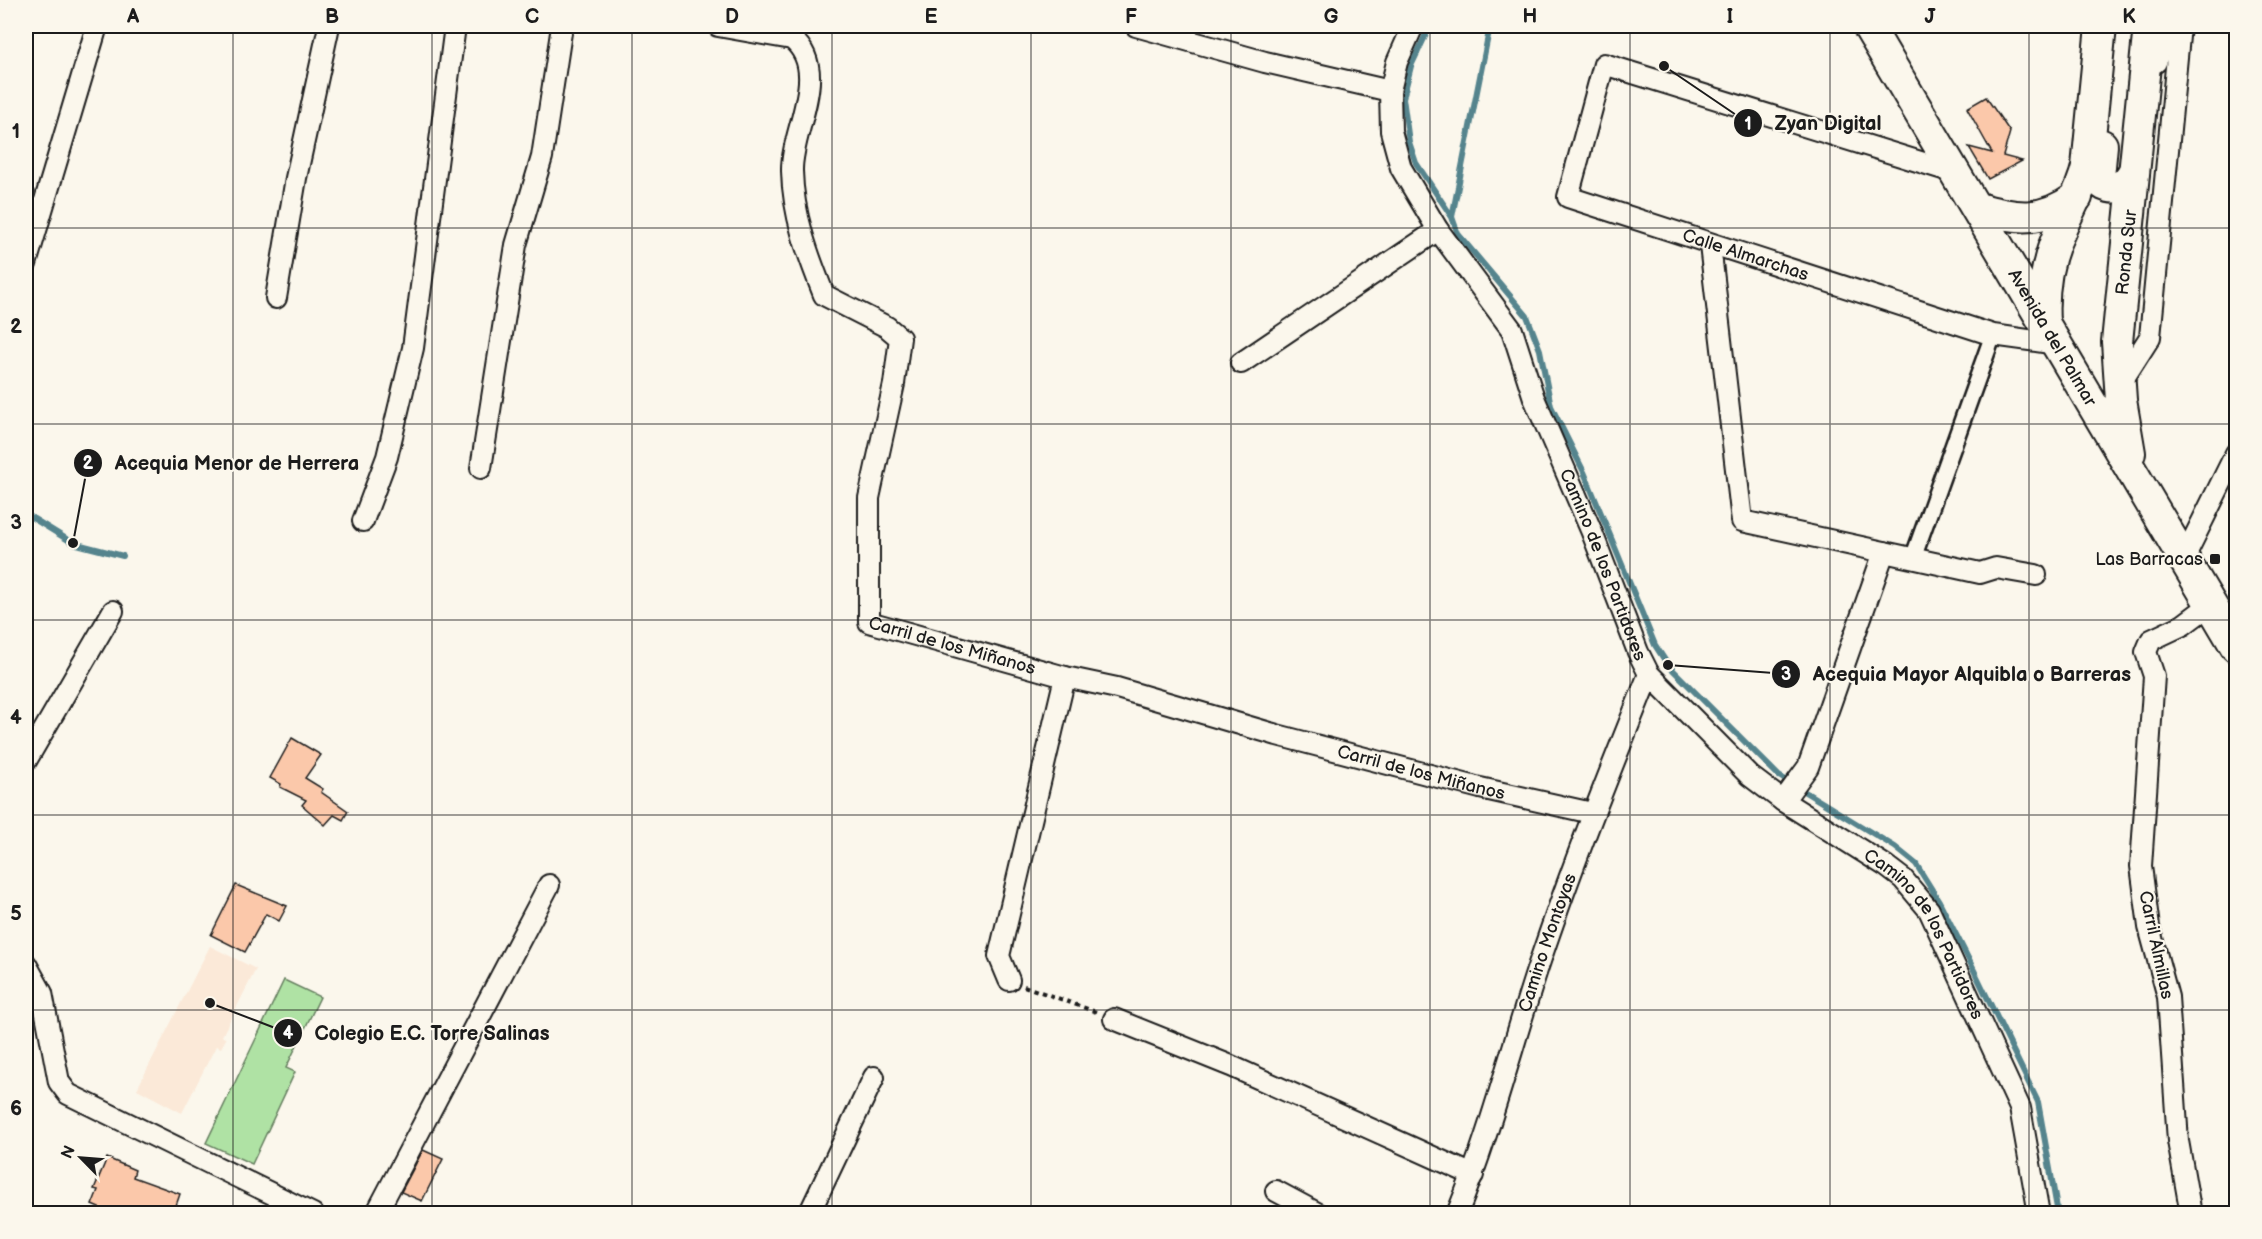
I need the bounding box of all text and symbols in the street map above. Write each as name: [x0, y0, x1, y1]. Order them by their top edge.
text: A: [126, 5, 140, 29]
text: B: [325, 5, 339, 29]
text: C: [525, 5, 539, 29]
text: D: [725, 5, 739, 29]
text: E: [925, 5, 938, 29]
text: F: [1125, 5, 1137, 29]
text: G: [1324, 5, 1339, 29]
text: H: [1523, 5, 1537, 29]
text: I: [1727, 5, 1733, 29]
text: J: [1925, 5, 1937, 29]
text: K: [2122, 5, 2136, 29]
callout: Zyan Digital: [1733, 104, 1894, 142]
text: Zyan Digital: [1774, 112, 1882, 136]
text: 1: [1744, 114, 1752, 135]
text: 1: [12, 120, 20, 144]
street label: Ronda Sur: [2111, 208, 2141, 296]
street label: Calle Almarchas: [1680, 224, 1811, 285]
street label: Avenida del Palmar: [2004, 265, 2102, 410]
text: 2: [10, 315, 22, 339]
callout: Acequia Menor de Herrera: [73, 444, 372, 482]
text: Acequia Menor de Herrera: [114, 452, 359, 476]
text: 2: [83, 453, 94, 474]
street label: Camino de los Partidores: [1555, 465, 1651, 664]
text: 3: [10, 511, 22, 535]
place label: Las Barracas: [2095, 549, 2203, 570]
marker: Las Barracas: [2208, 552, 2222, 566]
street label: Carril de los Miñanos: [866, 612, 1038, 679]
callout: Acequia Mayor Alquibla o Barreras: [1771, 655, 2143, 693]
text: Acequia Mayor Alquibla o Barreras: [1812, 663, 2131, 687]
text: 3: [1781, 664, 1791, 685]
text: 4: [10, 706, 22, 730]
street label: Carril de los Miñanos: [1335, 741, 1507, 804]
street label: Camino de los Partidores: [1860, 844, 1988, 1023]
street label: Camino Montoyas: [1514, 870, 1581, 1014]
street label: Carril Almillas: [2134, 889, 2178, 1001]
text: 5: [10, 902, 22, 926]
callout: Colegio E.C. Torre Salinas: [273, 1014, 562, 1052]
text: Colegio E.C. Torre Salinas: [314, 1022, 550, 1046]
text: 4: [283, 1023, 294, 1044]
text: 6: [10, 1097, 22, 1121]
north arrow: [51, 1128, 111, 1188]
text: N: [58, 1143, 80, 1162]

